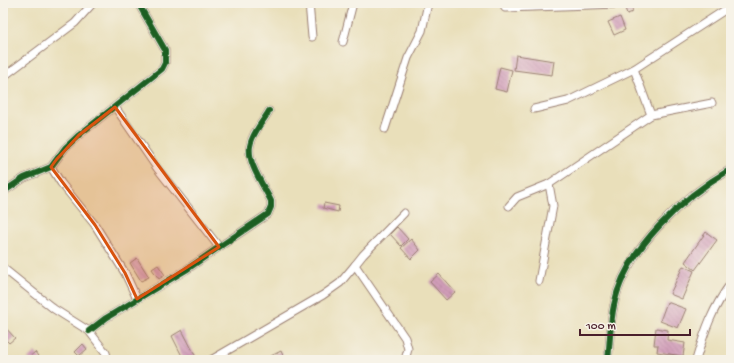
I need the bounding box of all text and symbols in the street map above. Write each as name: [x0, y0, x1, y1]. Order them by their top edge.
scale bar: [580, 311, 690, 337]
text: 100 m: [585, 320, 616, 334]

